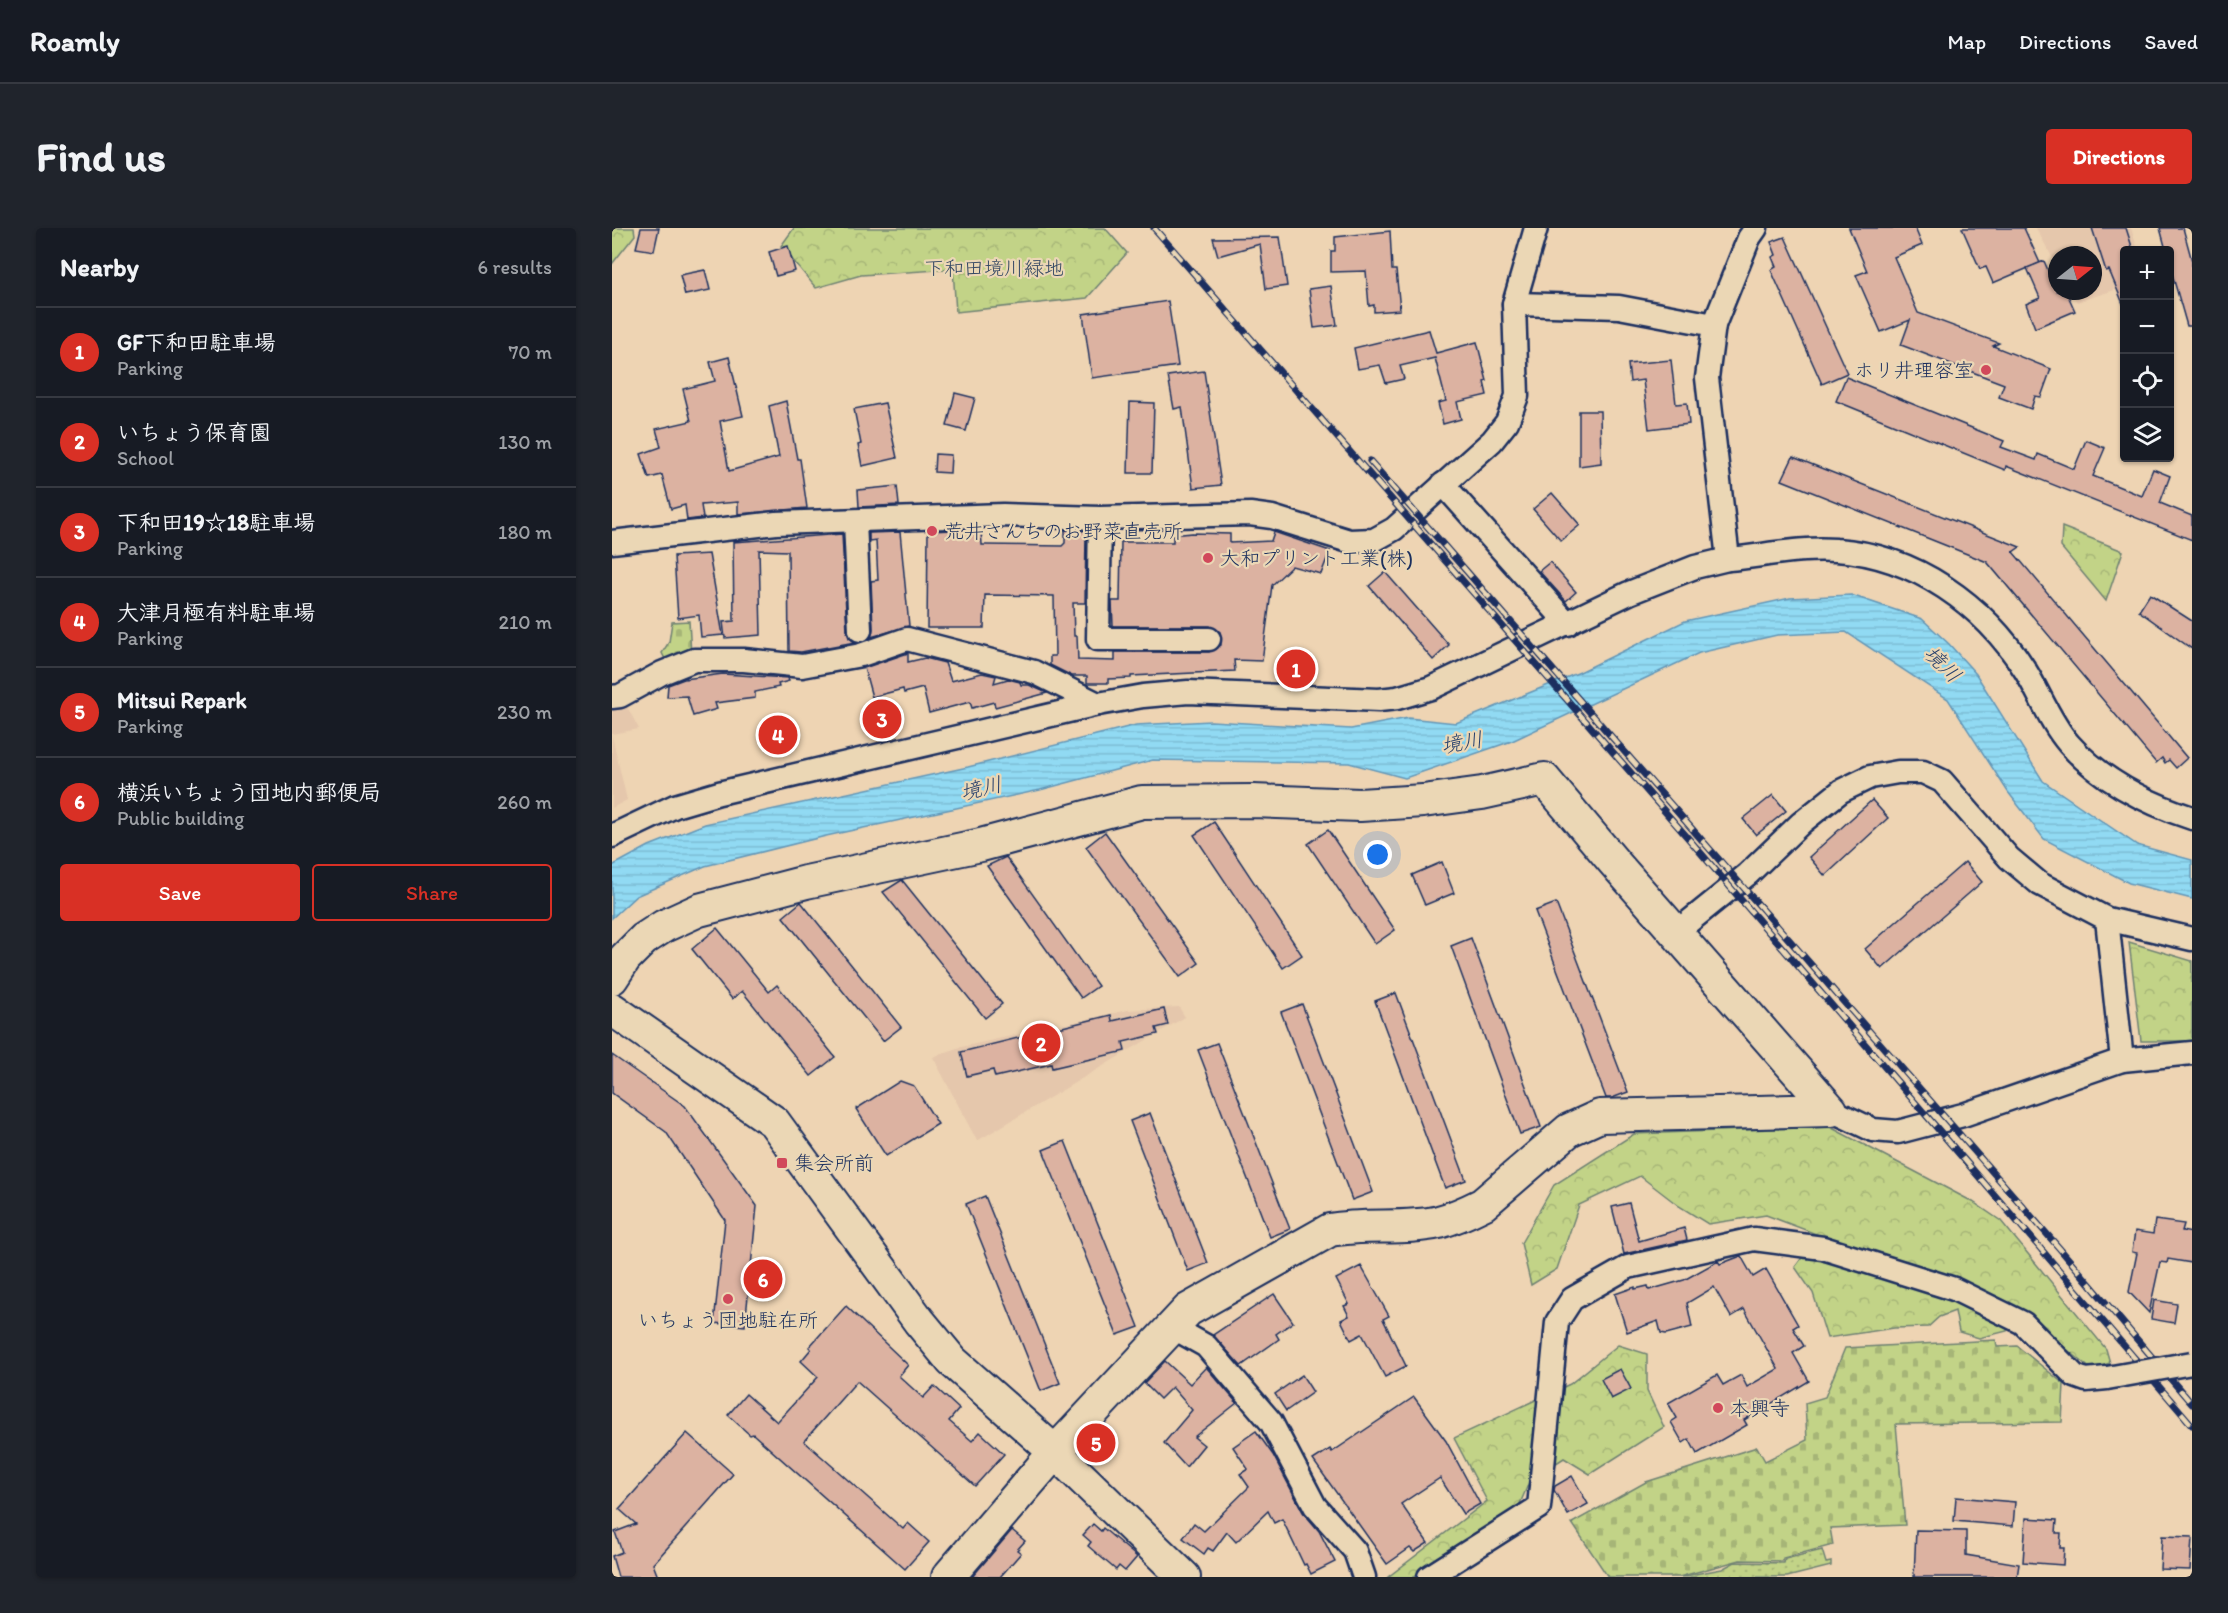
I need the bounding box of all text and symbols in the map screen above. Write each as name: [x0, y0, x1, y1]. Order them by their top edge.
text: Roamly: [30, 24, 120, 58]
text: Map: [1948, 29, 1986, 54]
text: Directions: [2019, 29, 2111, 54]
text: Saved: [2144, 29, 2198, 54]
button: Directions: [2046, 129, 2192, 184]
text: Find us: [36, 131, 166, 182]
north arrow: [2048, 246, 2102, 300]
map controls: [2120, 246, 2174, 462]
button: +: [2120, 246, 2174, 300]
text: Nearby: [60, 251, 139, 283]
text: 6 results: [478, 255, 552, 279]
park label: 下和田境川緑地: [924, 256, 1064, 280]
button: −: [2120, 300, 2174, 354]
text: GF下和田駐車場: [117, 329, 276, 356]
text: 1: [75, 340, 84, 364]
text: 70 m: [508, 340, 552, 364]
button: locate: [2120, 354, 2174, 408]
text: Parking: [117, 356, 183, 380]
place label: ホリ井理容室: [1854, 358, 1974, 382]
marker: ホリ井理容室: [1979, 363, 1993, 377]
button: layers: [2120, 408, 2174, 462]
text: いちょう保育園: [117, 419, 271, 446]
text: 2: [74, 430, 85, 454]
text: 130 m: [498, 430, 552, 454]
text: School: [117, 446, 174, 470]
text: 下和田19☆18駐車場: [117, 509, 315, 536]
place label: 荒井さんちのお野菜直売所: [944, 519, 1182, 543]
text: 3: [74, 520, 85, 544]
text: 180 m: [498, 520, 552, 544]
marker: 荒井さんちのお野菜直売所: [925, 524, 939, 538]
text: Parking: [117, 536, 183, 560]
place label: 大和プリント工業(株): [1220, 546, 1413, 570]
marker: 大和プリント工業(株): [1201, 551, 1215, 565]
text: 大津月極有料駐車場: [117, 599, 315, 626]
text: 4: [73, 610, 86, 634]
text: 210 m: [499, 610, 552, 634]
text: Parking: [117, 626, 183, 650]
water label: 境川: [1919, 640, 1967, 688]
pin: 1: [1276, 646, 1316, 692]
text: Mitsui Repark: [117, 687, 247, 714]
pin: 3: [862, 696, 902, 742]
text: 5: [74, 700, 85, 724]
text: 230 m: [497, 700, 552, 724]
pin: 4: [758, 712, 798, 758]
text: Parking: [117, 714, 183, 738]
water label: 境川: [1439, 726, 1485, 758]
water label: 境川: [958, 771, 1004, 805]
text: 横浜いちょう団地内郵便局: [117, 779, 381, 806]
text: 6: [74, 790, 85, 814]
text: 260 m: [497, 790, 552, 814]
text: Public building: [117, 806, 244, 830]
your location: [1363, 840, 1392, 869]
button: Save: [60, 864, 300, 921]
button: Share: [312, 864, 552, 921]
pin: 2: [1022, 1020, 1060, 1066]
place label: 集会所前: [794, 1151, 874, 1175]
marker: 集会所前: [775, 1156, 789, 1170]
pin: 6: [744, 1256, 782, 1302]
marker: いちょう団地駐在所: [721, 1292, 735, 1306]
place label: いちょう団地駐在所: [638, 1308, 818, 1332]
place label: 本興寺: [1730, 1396, 1790, 1420]
marker: 本興寺: [1711, 1401, 1725, 1415]
pin: 5: [1076, 1420, 1116, 1466]

